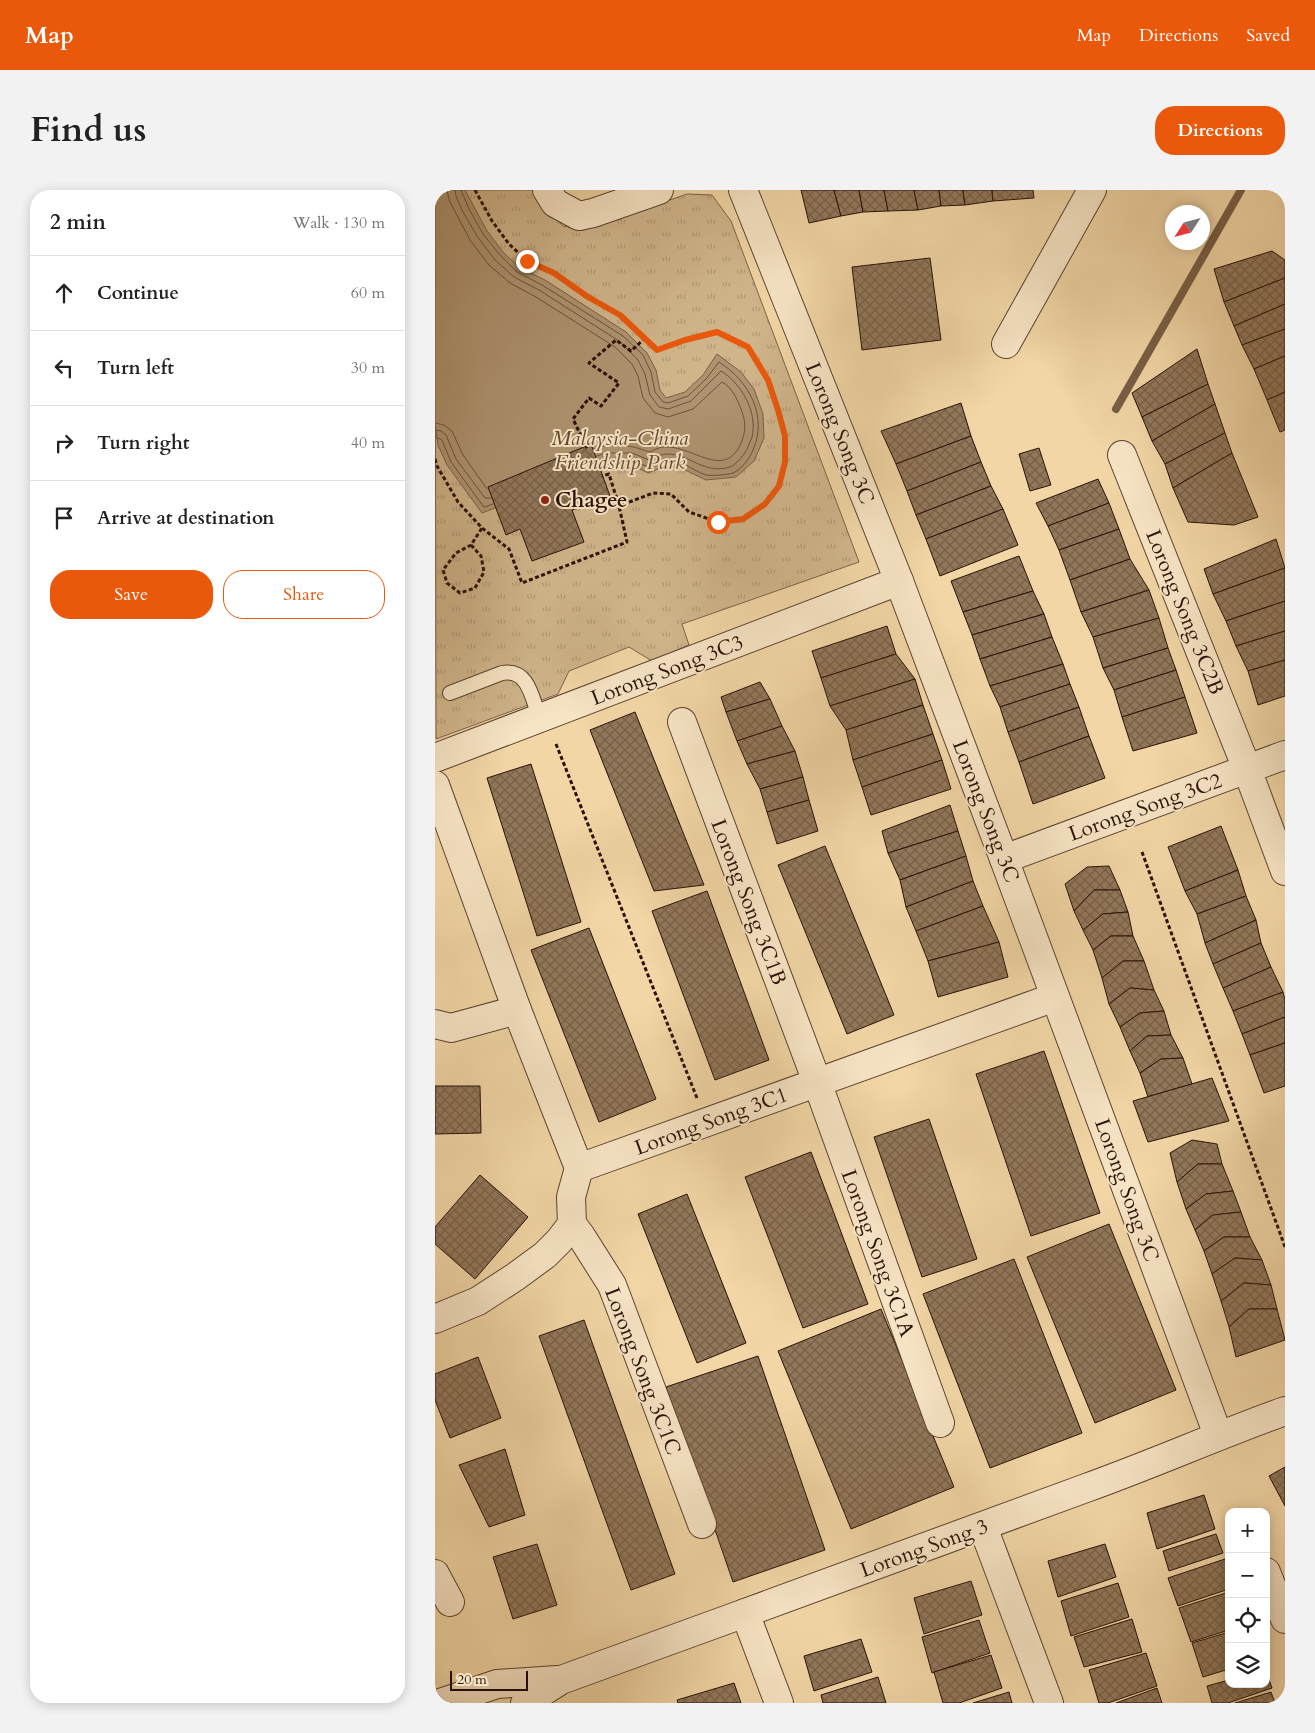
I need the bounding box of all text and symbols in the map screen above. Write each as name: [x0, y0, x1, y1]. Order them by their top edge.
text: Map: [25, 19, 74, 52]
text: Map: [1077, 23, 1111, 48]
text: Directions: [1139, 23, 1218, 48]
text: Saved: [1246, 23, 1290, 48]
text: Find us: [30, 106, 146, 154]
button: Directions: [1155, 106, 1285, 155]
north arrow: [1165, 205, 1210, 250]
text: 2 min: [50, 208, 106, 237]
text: Walk · 130 m: [293, 212, 385, 234]
route end: [516, 250, 539, 273]
icon: ahead: [50, 279, 78, 307]
text: Continue: [97, 280, 179, 306]
text: 60 m: [351, 282, 385, 304]
icon: left: [50, 354, 78, 382]
text: Turn left: [97, 355, 174, 381]
text: 30 m: [351, 357, 385, 379]
street label: Lorong Song 3C: [798, 358, 881, 508]
park label: Malaysia-China Friendship Park: [552, 424, 688, 477]
icon: right: [50, 429, 78, 457]
text: Turn right: [97, 430, 189, 456]
text: 40 m: [351, 432, 385, 454]
place label: Chagee: [555, 486, 627, 515]
marker: Chagee: [539, 494, 551, 506]
icon: arrive: [50, 504, 78, 532]
text: Arrive at destination: [97, 505, 274, 531]
route start: [707, 511, 730, 534]
street label: Lorong Song 3C2B: [1138, 525, 1231, 699]
button: Save: [50, 570, 213, 619]
button: Share: [223, 570, 385, 619]
street label: Lorong Song 3C3: [587, 628, 748, 713]
street label: Lorong Song 3C: [945, 736, 1026, 887]
street label: Lorong Song 3C2: [1064, 766, 1226, 849]
street label: Lorong Song 3C1B: [704, 815, 794, 989]
street label: Lorong Song 3C1: [630, 1080, 792, 1163]
street label: Lorong Song 3C: [1087, 1115, 1166, 1266]
street label: Lorong Song 3C1A: [834, 1165, 921, 1341]
street label: Lorong Song 3C1C: [597, 1283, 688, 1459]
map controls: [1225, 1508, 1270, 1688]
button: +: [1225, 1508, 1270, 1553]
street label: Lorong Song 3: [856, 1512, 992, 1585]
button: −: [1225, 1553, 1270, 1598]
button: locate: [1225, 1598, 1270, 1643]
button: layers: [1225, 1643, 1270, 1688]
scale bar: [450, 1668, 527, 1691]
text: 20 m: [457, 1670, 487, 1689]

